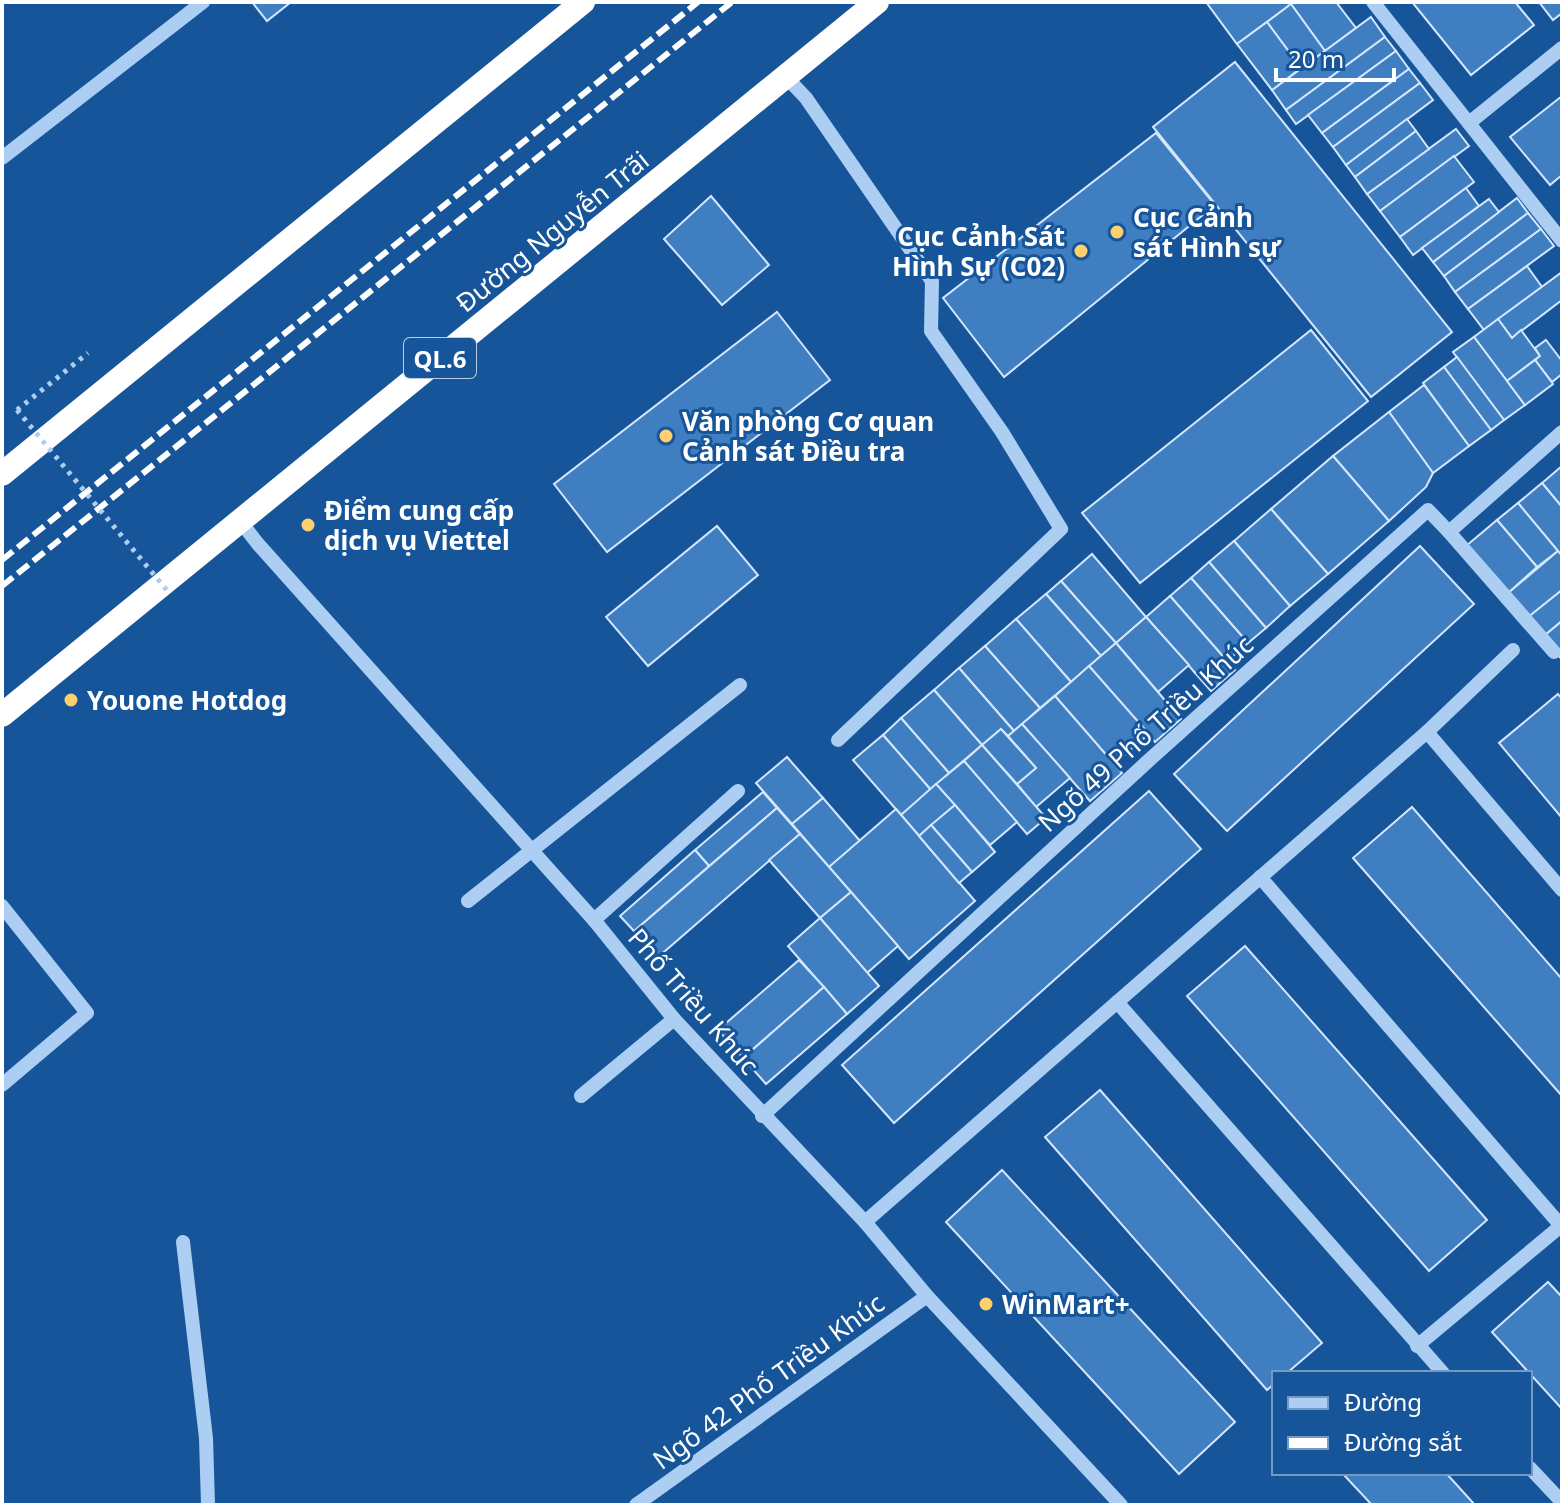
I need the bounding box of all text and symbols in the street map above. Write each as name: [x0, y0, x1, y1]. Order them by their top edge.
scale bar: [1276, 32, 1394, 82]
text: 20 m: [1288, 42, 1344, 75]
street label: Đường Nguyễn Trãi: [448, 142, 656, 320]
place label: Cục Cảnh sát Hình sự: [1133, 199, 1282, 265]
place label: Cục Cảnh Sát Hình Sự (C02): [892, 218, 1065, 284]
marker: Cục Cảnh sát Hình sự: [1108, 223, 1126, 241]
marker: Cục Cảnh Sát Hình Sự (C02): [1072, 242, 1090, 260]
road number: QL.6: [404, 338, 476, 378]
place label: Văn phòng Cơ quan Cảnh sát Điều tra: [682, 403, 934, 469]
marker: Văn phòng Cơ quan Cảnh sát Điều tra: [657, 427, 675, 445]
place label: Điểm cung cấp dịch vụ Viettel: [324, 492, 514, 558]
marker: Điểm cung cấp dịch vụ Viettel: [299, 516, 317, 534]
street label: Ngõ 49 Phố Triều Khúc: [1030, 627, 1260, 839]
place label: Youone Hotdog: [87, 682, 287, 718]
marker: Youone Hotdog: [62, 691, 80, 709]
street label: Phố Triều Khúc: [620, 920, 768, 1082]
street label: Ngõ 42 Phố Triều Khúc: [645, 1285, 891, 1477]
place label: WinMart+: [1002, 1286, 1130, 1322]
marker: WinMart+: [977, 1295, 995, 1313]
legend: [1272, 1371, 1532, 1475]
text: Đường: [1344, 1385, 1422, 1418]
text: Đường sắt: [1344, 1425, 1462, 1458]

